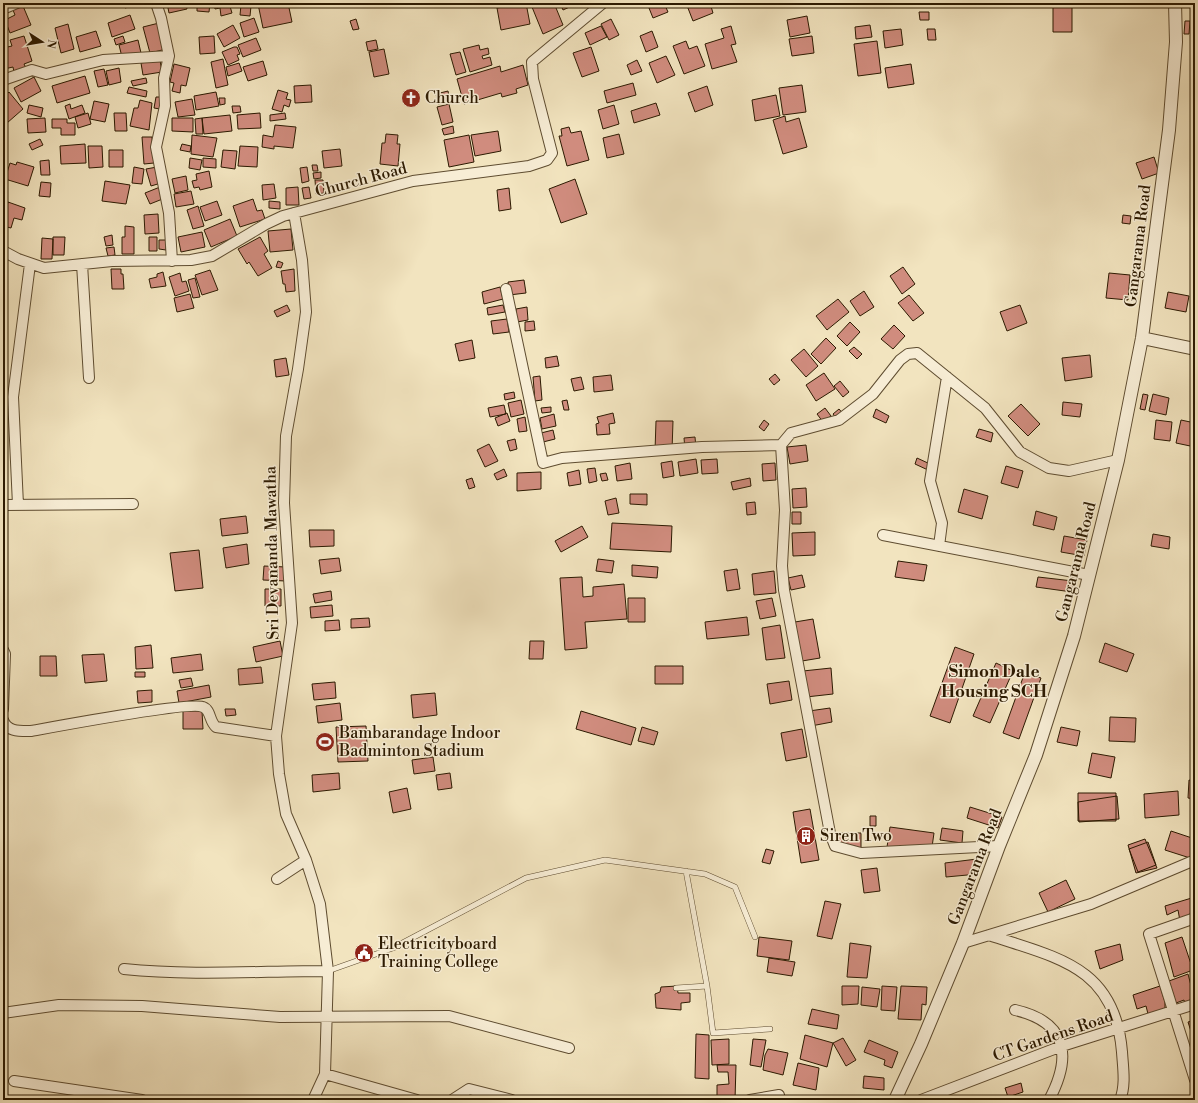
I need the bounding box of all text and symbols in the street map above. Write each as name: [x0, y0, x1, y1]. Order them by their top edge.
north arrow: [22, 22, 62, 62]
text: N: [43, 38, 59, 50]
church icon: Church: [400, 87, 422, 109]
place label: Church: [425, 88, 479, 108]
street label: Church Road: [313, 158, 409, 202]
street label: Gangarama Road: [1121, 184, 1155, 308]
street label: Sri Devananda Mawatha: [260, 465, 284, 640]
street label: Gangarama Road: [1051, 500, 1101, 624]
district label: Simon Dale Housing SCH: [941, 661, 1047, 703]
place label: Bambarandage Indoor Badminton Stadium: [338, 723, 500, 761]
sports icon: Bambarandage Indoor Badminton Stadium: [314, 731, 336, 753]
street label: Gangarama Road: [944, 806, 1006, 928]
building icon: Siren Two: [795, 825, 817, 847]
place label: Siren Two: [820, 826, 892, 846]
place label: Electricityboard Training College: [378, 934, 498, 972]
public building icon: Electricityboard Training College: [353, 942, 375, 964]
street label: CT Gardens Road: [990, 1006, 1116, 1066]

